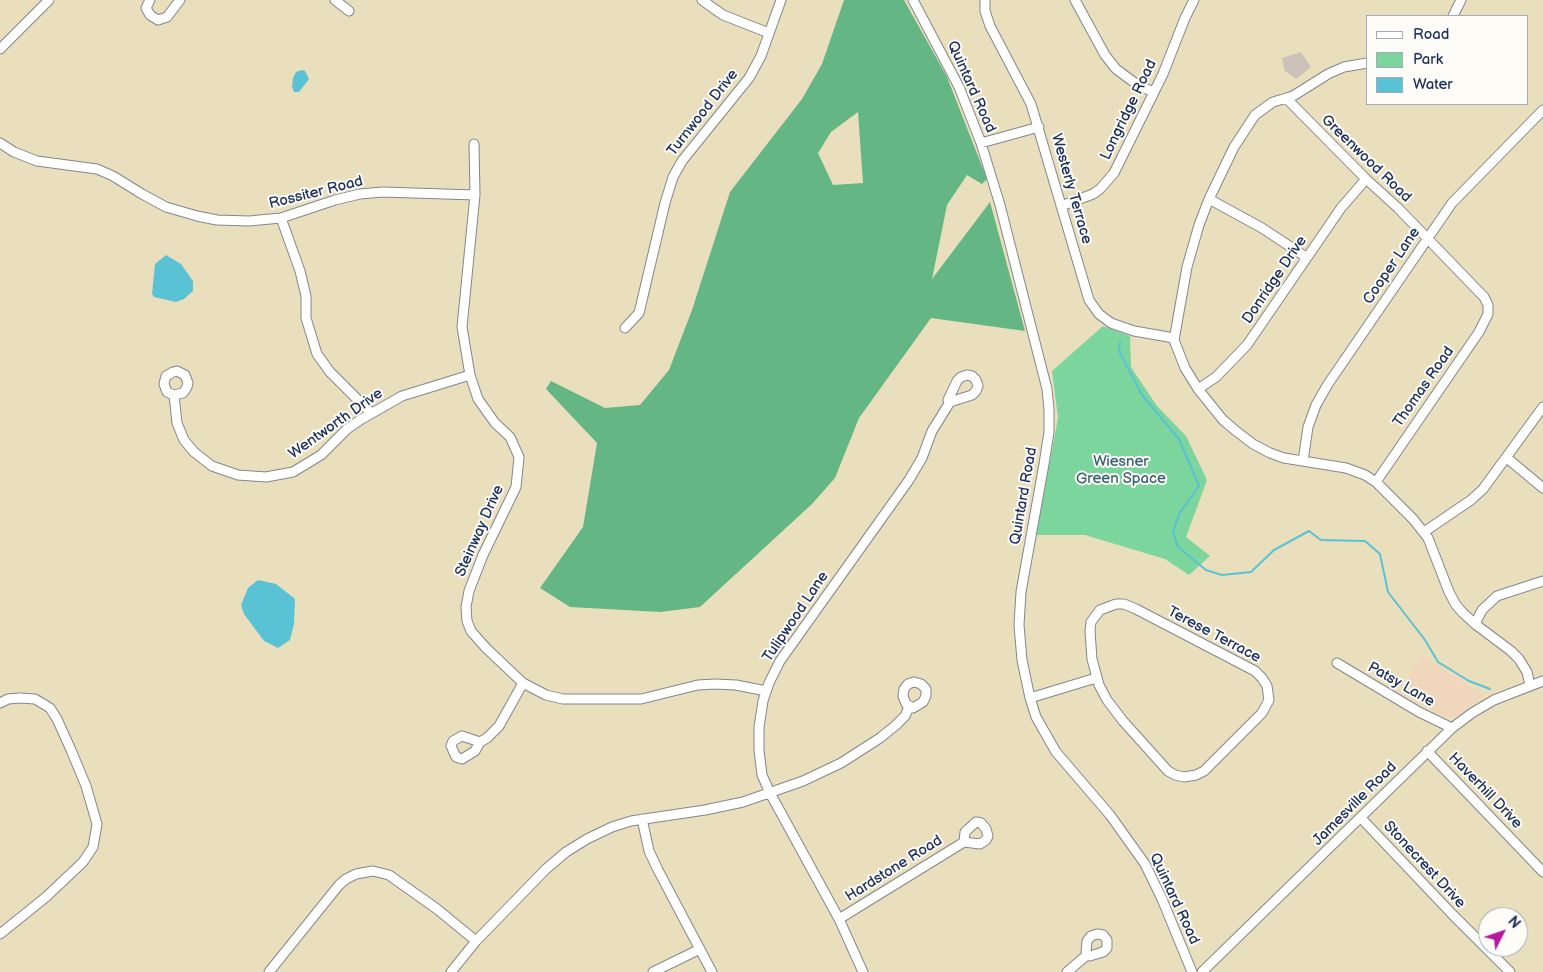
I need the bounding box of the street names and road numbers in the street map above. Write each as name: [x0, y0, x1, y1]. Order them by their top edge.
street label: Quintard Road: [943, 38, 999, 136]
street label: Longridge Road: [1097, 57, 1161, 163]
street label: Turnwood Drive: [664, 66, 742, 160]
street label: Greenwood Road: [1317, 111, 1415, 207]
street label: Westerly Terrace: [1047, 132, 1095, 246]
street label: Rossiter Road: [267, 173, 365, 213]
street label: Cooper Lane: [1360, 224, 1424, 308]
street label: Donridge Drive: [1239, 233, 1311, 327]
street label: Thomas Road: [1390, 343, 1458, 431]
street label: Wentworth Drive: [285, 385, 387, 463]
street label: Quintard Road: [1007, 446, 1041, 546]
street label: Steinway Drive: [452, 482, 508, 580]
street label: Tulipwood Lane: [759, 568, 833, 666]
street label: Terese Terrace: [1164, 603, 1264, 667]
street label: Patsy Lane: [1364, 659, 1438, 711]
street label: Haverhill Drive: [1444, 749, 1526, 833]
street label: Jamesville Road: [1309, 758, 1401, 850]
street label: Stonecrest Drive: [1379, 818, 1469, 912]
street label: Hardstone Road: [842, 832, 946, 906]
street label: Quintard Road: [1145, 850, 1203, 948]

